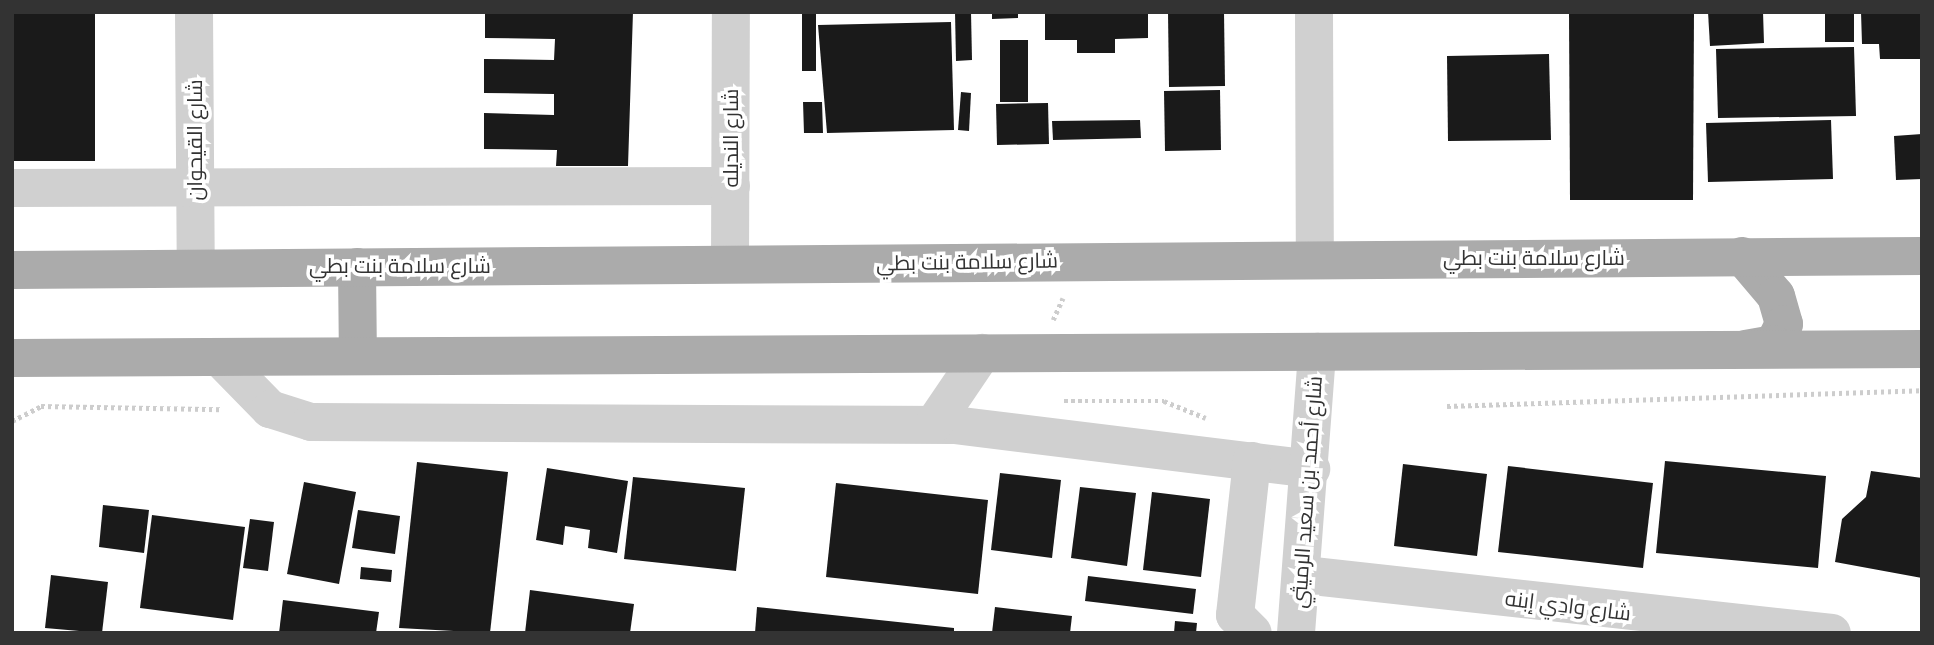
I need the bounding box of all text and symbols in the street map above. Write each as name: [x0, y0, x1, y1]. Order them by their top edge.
street label: شارع القيحوان: [182, 79, 208, 201]
street label: شارع النديله: [718, 89, 744, 187]
street label: شارع سلامة بنت بطي: [1443, 245, 1625, 271]
street label: شارع سلامة بنت بطي: [876, 248, 1058, 276]
street label: شارع سلامة بنت بطي: [309, 253, 491, 279]
street label: شارع أحمد بن سعيد الرميثي: [1286, 375, 1328, 609]
street label: شارع وادِي إبنه: [1504, 586, 1632, 626]

